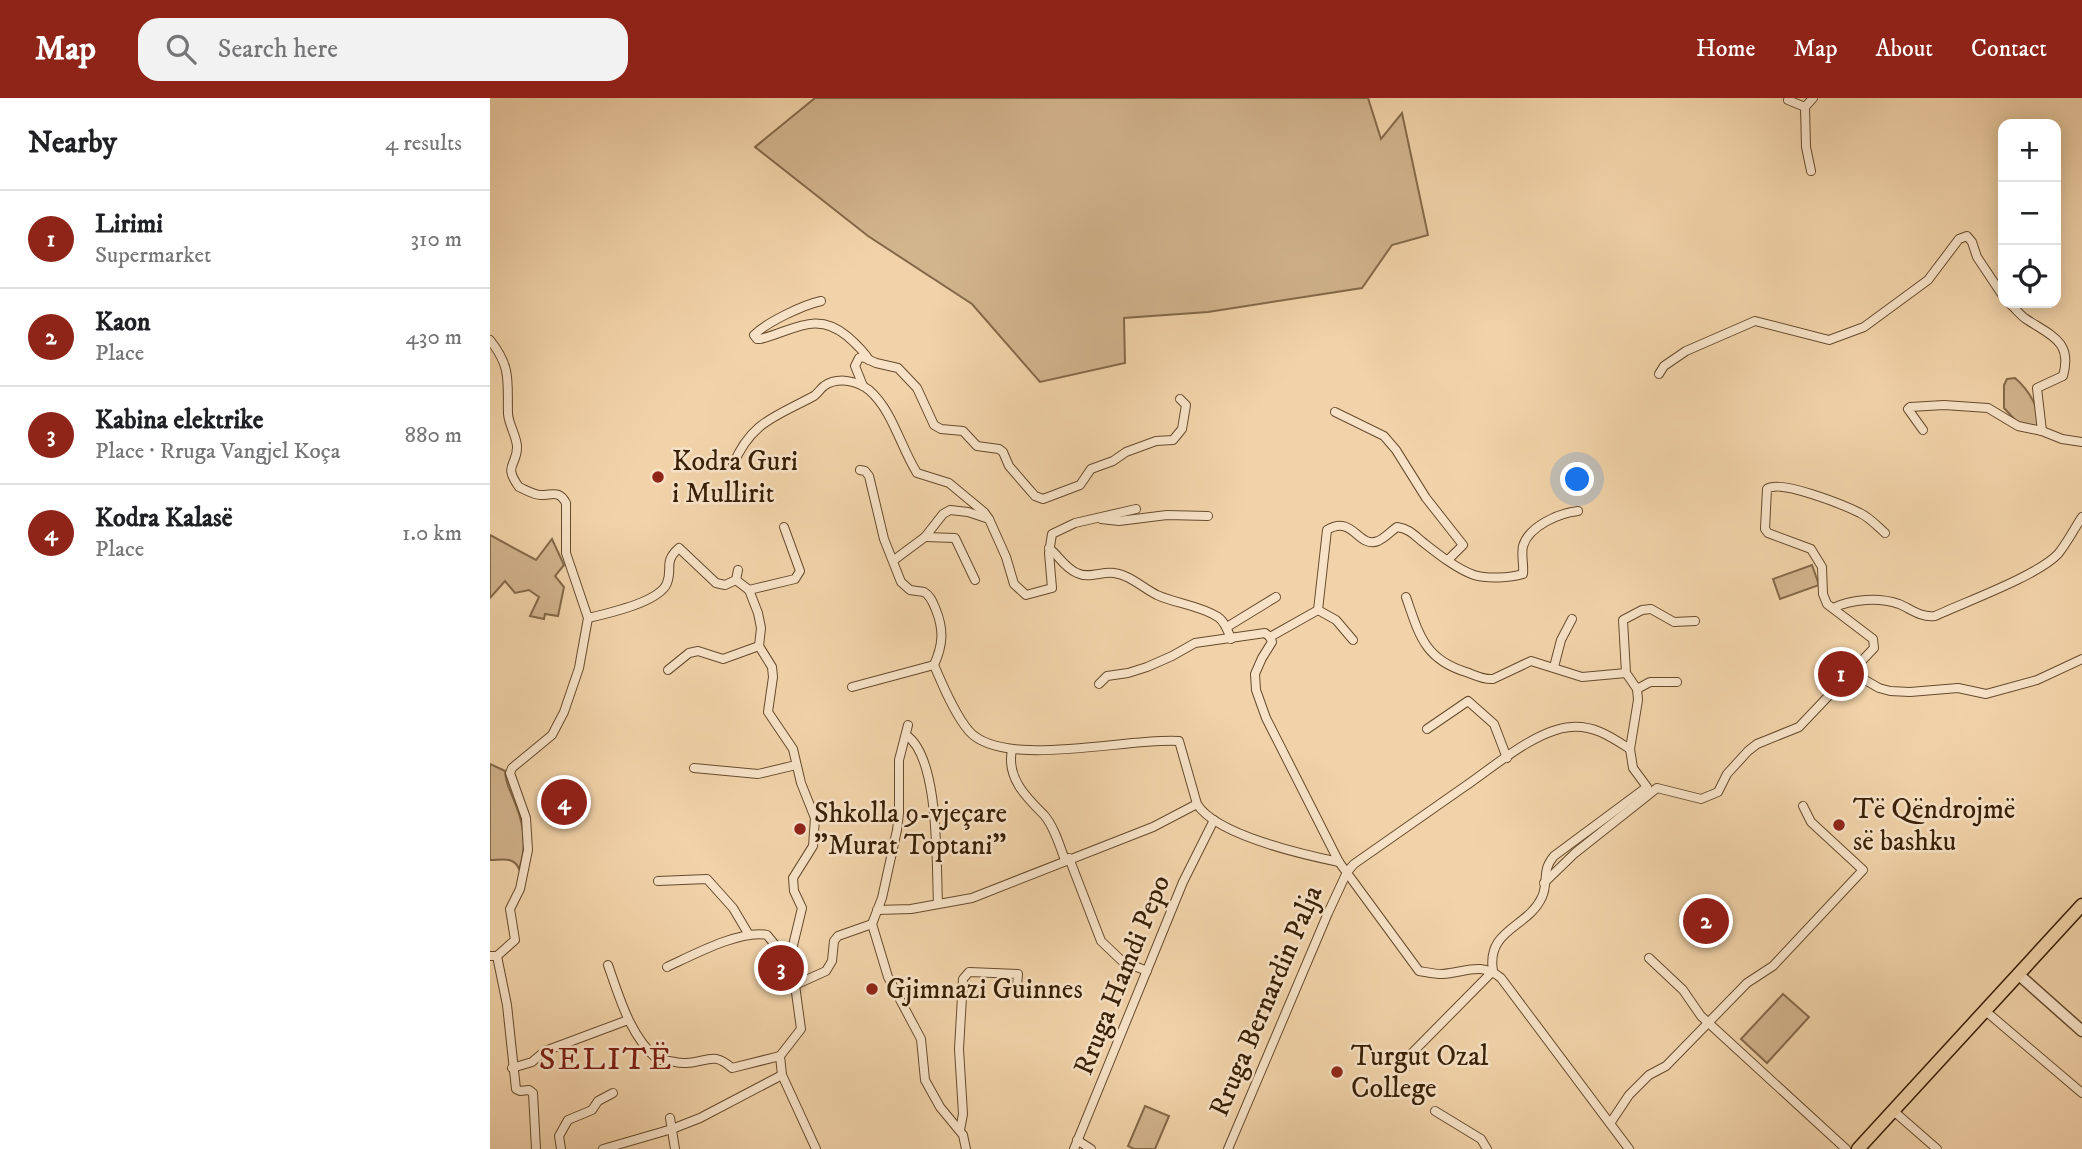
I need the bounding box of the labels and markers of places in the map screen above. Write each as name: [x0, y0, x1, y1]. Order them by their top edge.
place label: Kodra Guri i Mullirit: [672, 444, 798, 511]
marker: Kodra Guri i Mullirit: [650, 469, 666, 485]
pin: 1: [1818, 648, 1864, 700]
pin: 4: [541, 776, 587, 828]
place label: Të Qëndrojmë së bashku: [1853, 792, 2015, 859]
place label: Shkolla 9-vjeçare "Murat Toptani": [814, 796, 1007, 863]
marker: Të Qëndrojmë së bashku: [1831, 817, 1847, 833]
marker: Shkolla 9-vjeçare "Murat Toptani": [792, 821, 808, 837]
pin: 2: [1683, 895, 1729, 947]
pin: 3: [758, 942, 804, 994]
place label: Gjimnazi Guinnes: [886, 972, 1083, 1007]
marker: Gjimnazi Guinnes: [864, 981, 880, 997]
place label: Turgut Ozal College: [1351, 1039, 1489, 1106]
marker: Turgut Ozal College: [1329, 1064, 1345, 1080]

